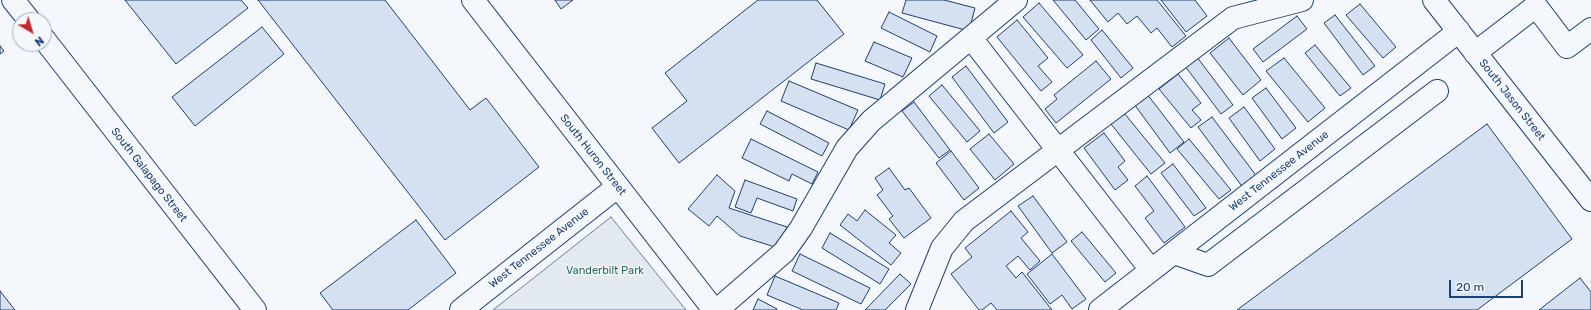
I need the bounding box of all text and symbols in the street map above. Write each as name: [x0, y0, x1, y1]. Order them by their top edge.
north arrow: [12, 12, 52, 52]
text: N: [32, 33, 46, 49]
street label: South Jason Street: [1476, 57, 1548, 143]
street label: South Huron Street: [557, 112, 629, 198]
street label: South Galapago Street: [108, 125, 190, 225]
street label: West Tennessee Avenue: [1226, 128, 1332, 214]
street label: West Tennessee Avenue: [486, 205, 592, 291]
park label: Vanderbilt Park: [566, 264, 644, 278]
scale bar: [1451, 272, 1525, 298]
text: 20 m: [1456, 280, 1484, 294]

